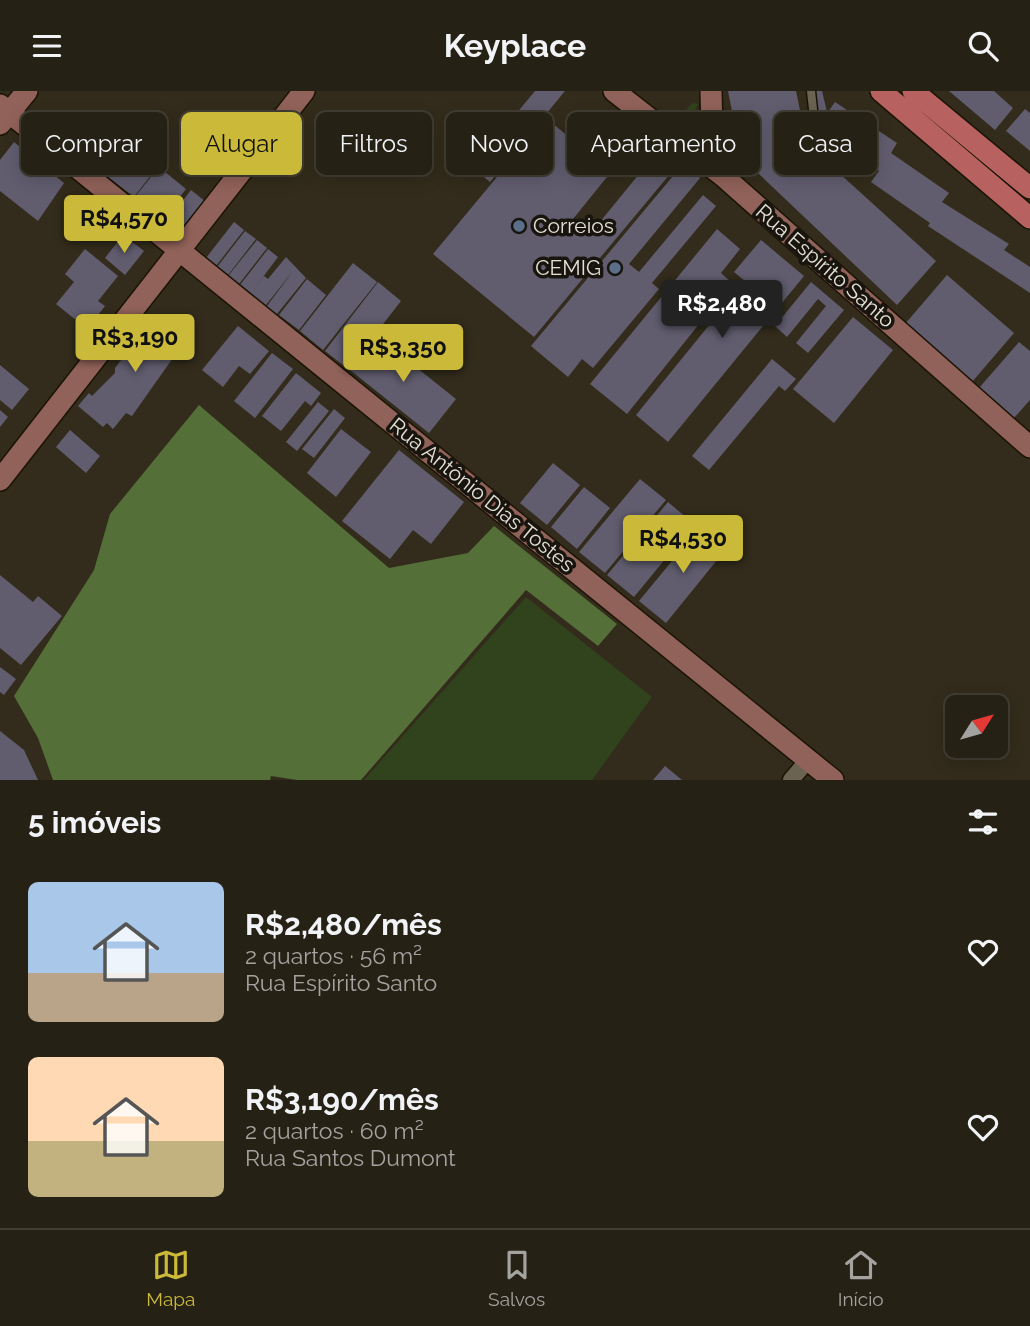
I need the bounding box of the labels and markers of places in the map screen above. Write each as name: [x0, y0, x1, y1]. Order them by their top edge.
pin: R$4,570: [59, 195, 189, 255]
place label: Correios: [533, 213, 614, 238]
marker: Correios: [511, 218, 527, 234]
place label: CEMIG: [535, 255, 601, 280]
marker: CEMIG: [607, 260, 623, 276]
pin: R$2,480: [657, 281, 787, 340]
pin: R$3,190: [70, 315, 200, 374]
pin: R$3,350: [338, 324, 468, 384]
pin: R$4,530: [618, 515, 748, 575]

